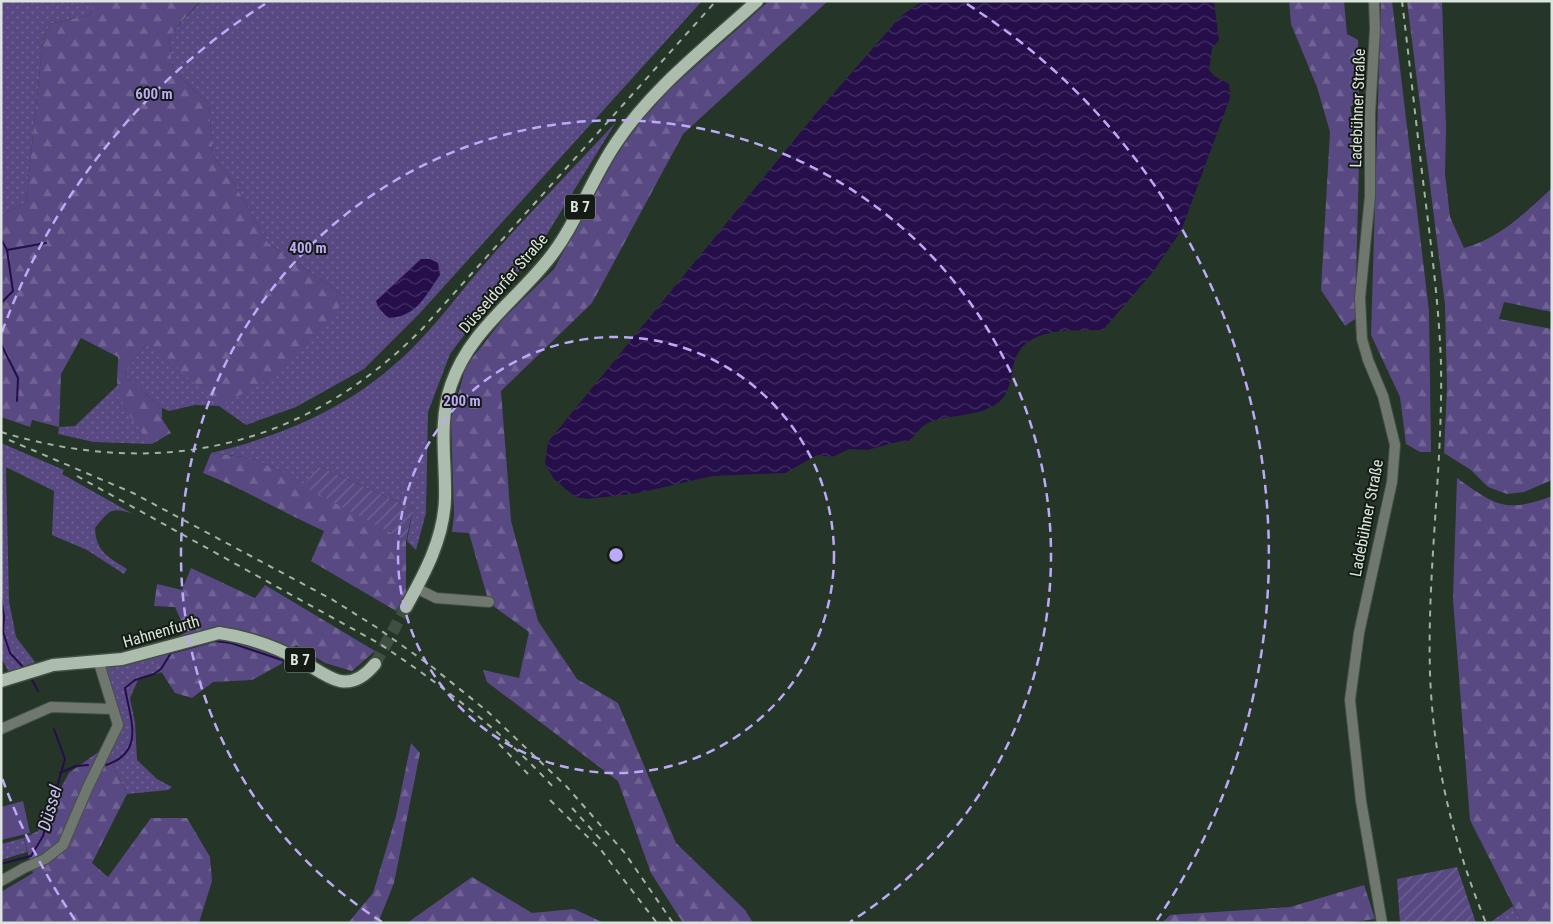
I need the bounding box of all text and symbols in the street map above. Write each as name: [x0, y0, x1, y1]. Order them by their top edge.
street label: Ladebühner Straße: [1346, 48, 1369, 168]
text: 600 m: [135, 85, 173, 103]
road number: B 7: [565, 194, 595, 220]
street label: Düsseldorfer Straße: [455, 230, 552, 337]
text: 400 m: [289, 239, 327, 257]
text: 200 m: [443, 392, 481, 410]
street label: Ladebühner Straße: [1346, 458, 1387, 578]
centre of rings: [607, 546, 625, 564]
street label: Hahnenfurth: [121, 611, 202, 651]
road number: B 7: [285, 648, 315, 672]
water label: Düssel: [33, 782, 66, 833]

